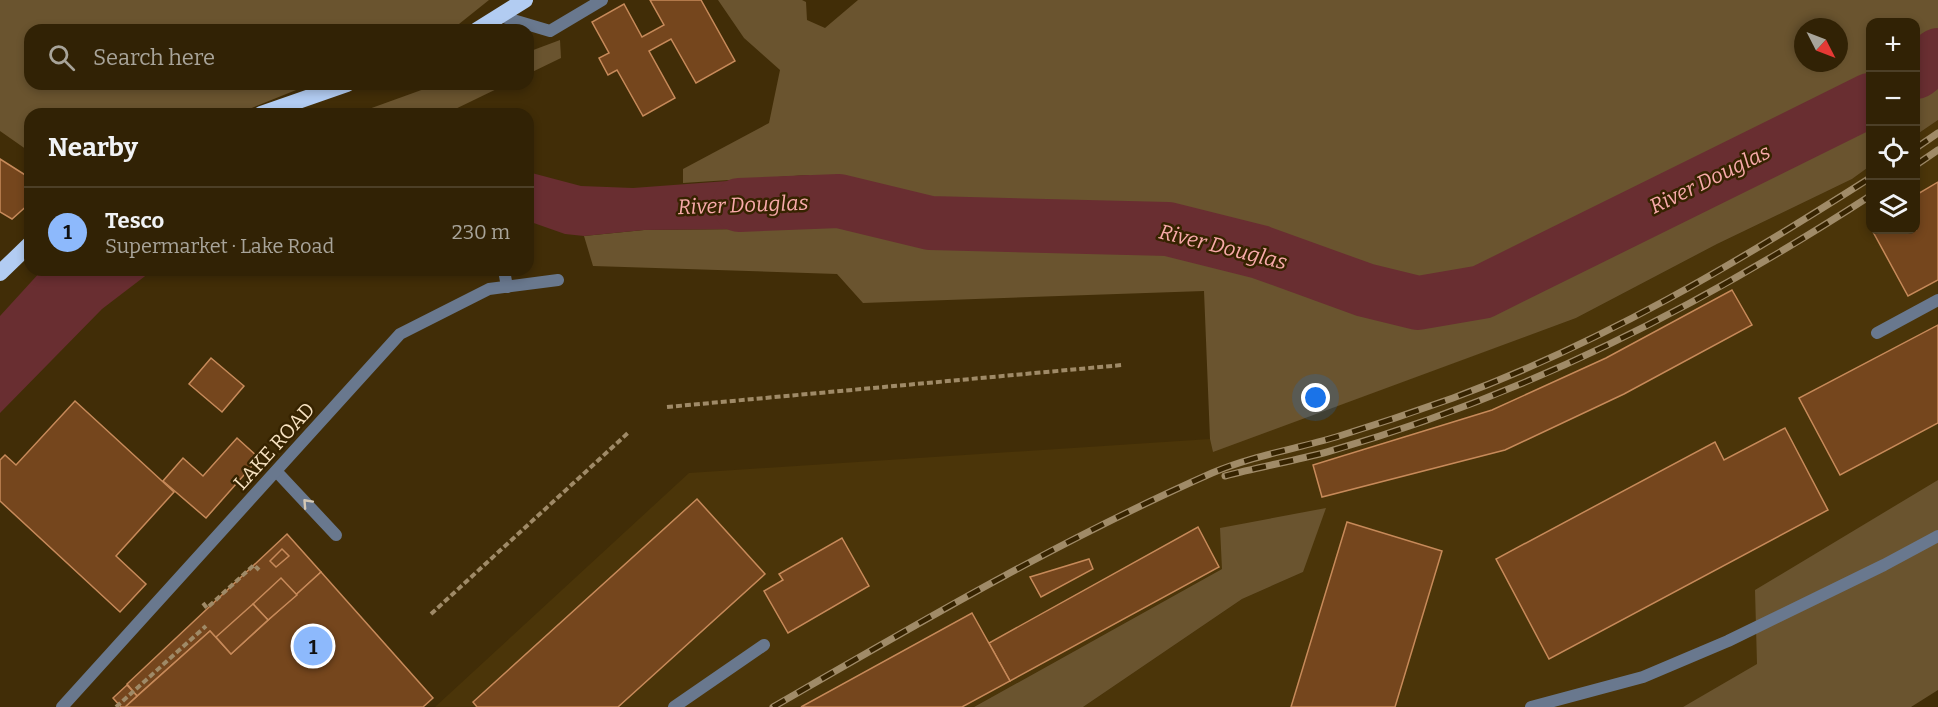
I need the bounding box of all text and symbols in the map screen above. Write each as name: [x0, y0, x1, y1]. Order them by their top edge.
north arrow: [1794, 18, 1848, 72]
map controls: [1866, 18, 1920, 234]
button: +: [1866, 18, 1920, 72]
search box: [24, 24, 534, 90]
icon: search: [45, 41, 78, 74]
text: Search here: [93, 44, 215, 71]
button: −: [1866, 72, 1920, 126]
button: locate: [1866, 126, 1920, 180]
text: Nearby: [48, 132, 138, 163]
water label: River Douglas: [1645, 139, 1775, 219]
button: layers: [1866, 180, 1920, 234]
water label: River Douglas: [677, 190, 809, 220]
text: Tesco: [105, 207, 164, 234]
water label: River Douglas: [1156, 219, 1290, 275]
text: 1: [63, 220, 72, 244]
text: 230 m: [452, 220, 510, 244]
text: Supermarket · Lake Road: [105, 234, 334, 258]
your location: [1301, 383, 1330, 412]
street label: LAKE ROAD: [228, 397, 320, 495]
one-way arrow: [303, 499, 314, 510]
pin: 1: [294, 624, 332, 668]

